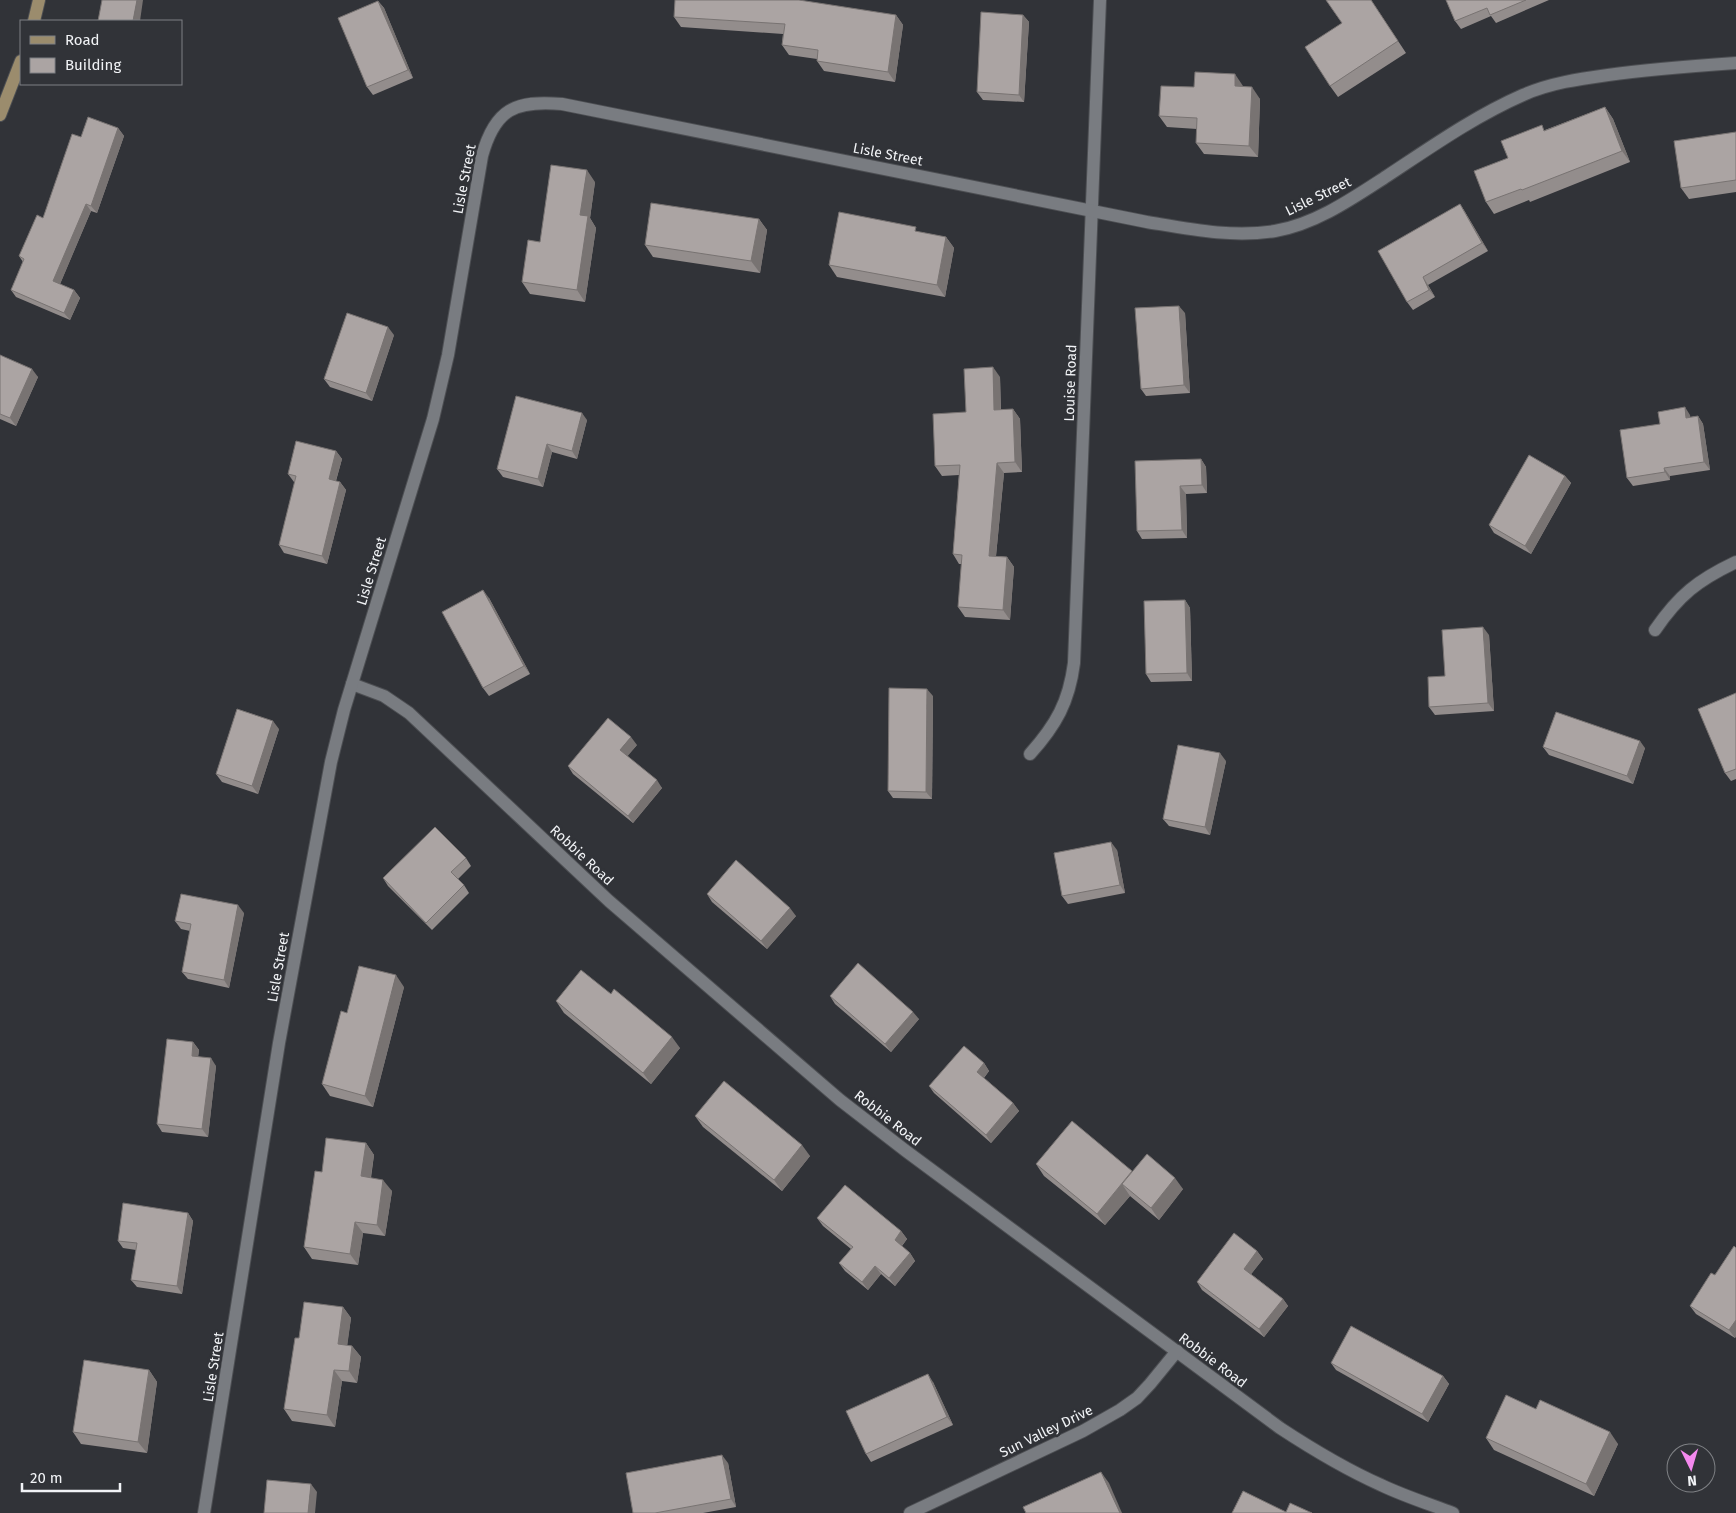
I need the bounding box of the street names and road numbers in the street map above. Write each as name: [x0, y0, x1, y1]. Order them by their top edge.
street label: Lisle Street: [852, 139, 925, 170]
street label: Lisle Street: [449, 142, 480, 215]
street label: Lisle Street: [1283, 173, 1355, 220]
street label: Louise Road: [1061, 344, 1080, 422]
street label: Lisle Street: [353, 534, 390, 607]
street label: Robbie Road: [546, 822, 617, 889]
street label: Lisle Street: [264, 930, 293, 1003]
street label: Robbie Road: [851, 1087, 925, 1150]
street label: Robbie Road: [1175, 1329, 1250, 1391]
street label: Lisle Street: [200, 1330, 228, 1403]
street label: Sun Valley Drive: [997, 1402, 1096, 1461]

